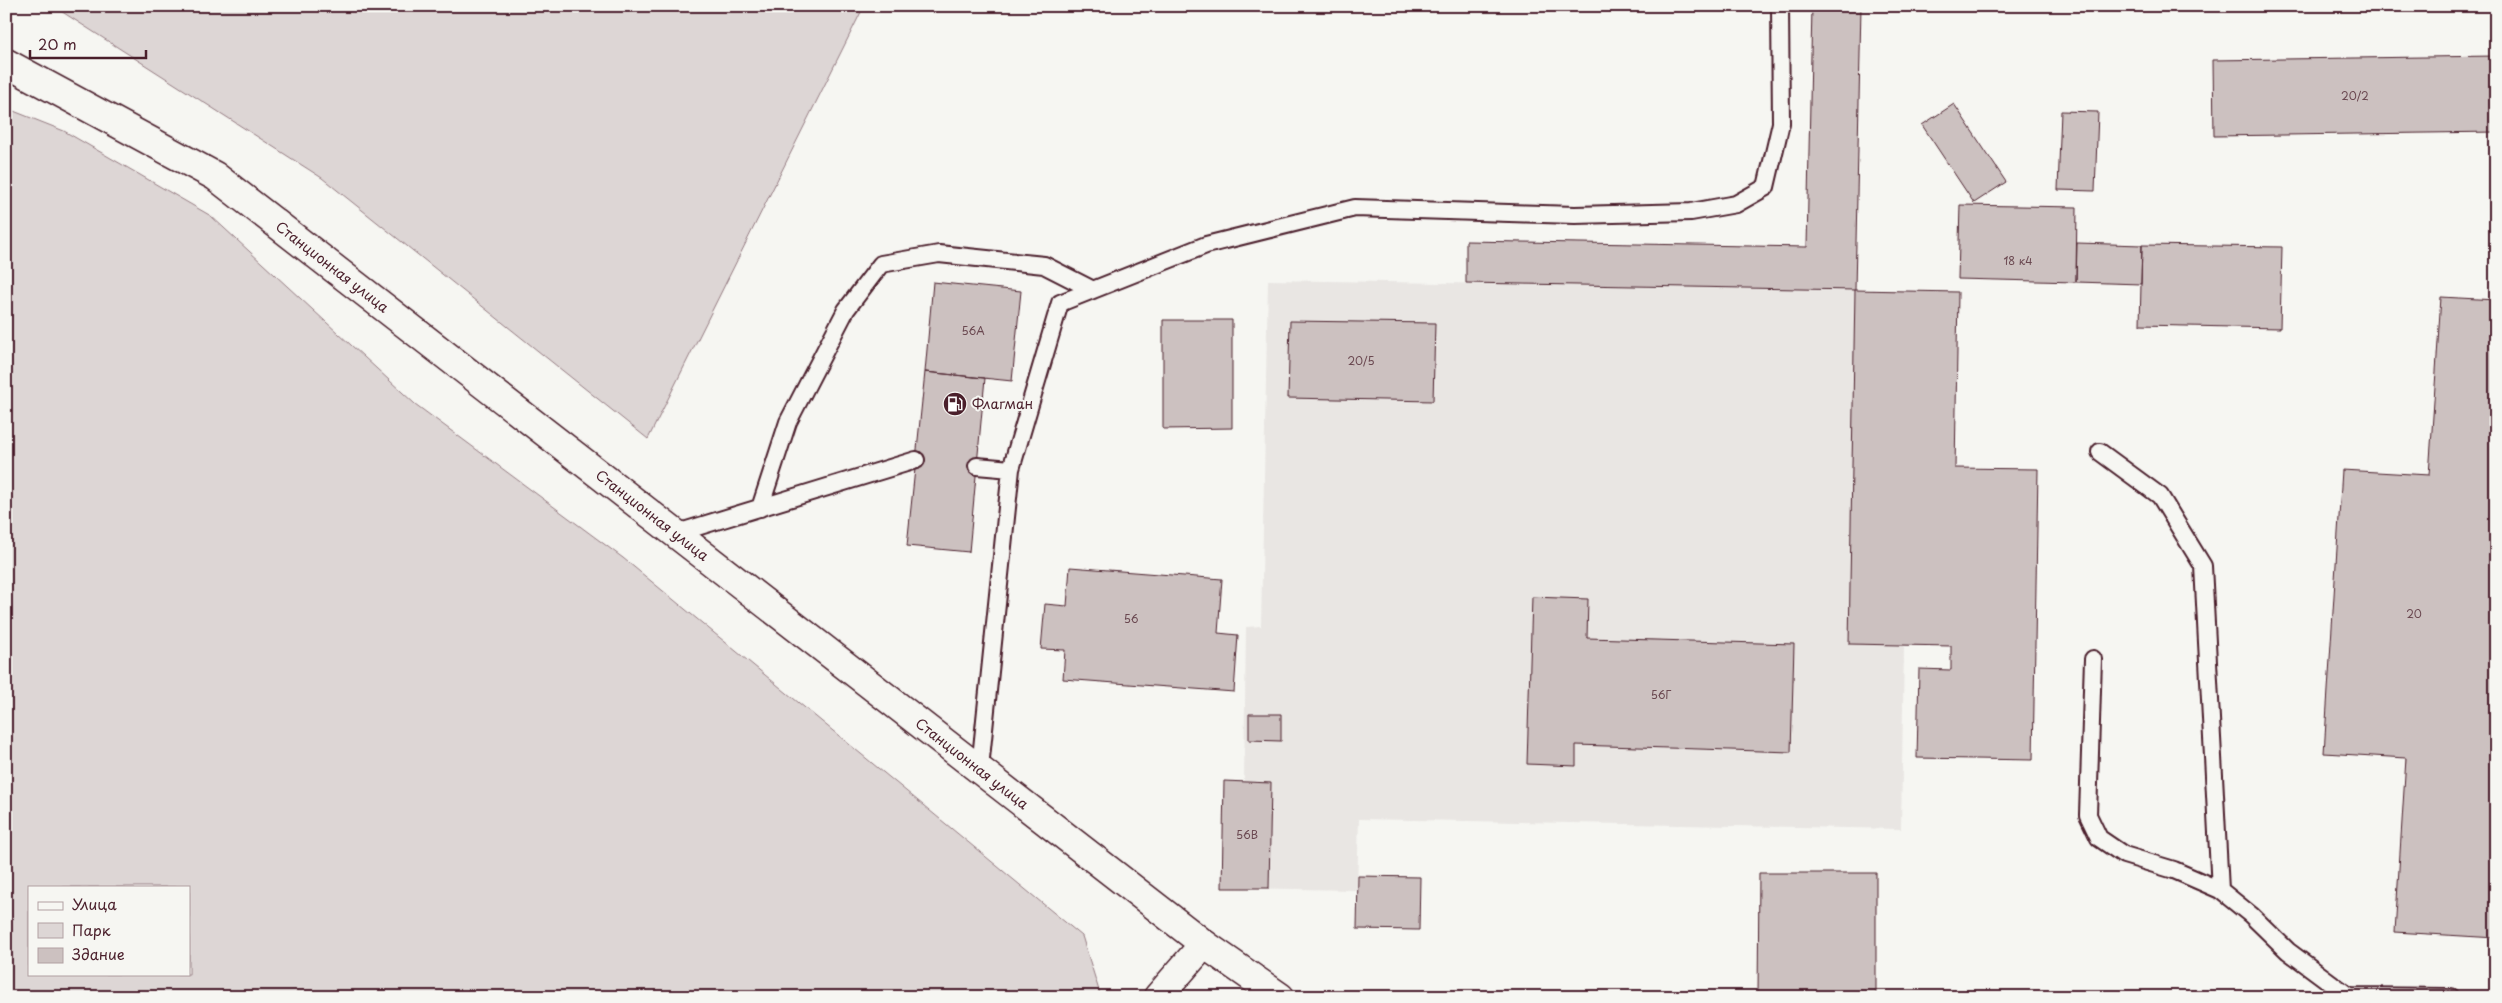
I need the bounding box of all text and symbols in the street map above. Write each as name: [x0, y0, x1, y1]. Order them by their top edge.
scale bar: [30, 28, 146, 60]
text: 20 m: [38, 32, 77, 55]
house number: 20/2: [2341, 87, 2369, 104]
street label: Станционная улица: [271, 216, 394, 317]
house number: 18 к4: [2003, 252, 2033, 269]
house number: 56А: [961, 322, 985, 339]
house number: 20/5: [1347, 352, 1375, 369]
fuel station icon: Флагман: [942, 391, 968, 417]
place label: Флагман: [972, 393, 1033, 414]
street label: Станционная улица: [591, 464, 714, 566]
house number: 20: [2406, 605, 2422, 622]
house number: 56: [1124, 610, 1139, 627]
house number: 56Г: [1651, 686, 1671, 703]
street label: Станционная улица: [911, 713, 1033, 814]
house number: 56В: [1236, 826, 1258, 843]
legend: [28, 886, 190, 976]
text: Улица: [72, 892, 117, 915]
text: Парк: [72, 918, 111, 941]
text: Здание: [72, 942, 125, 965]

